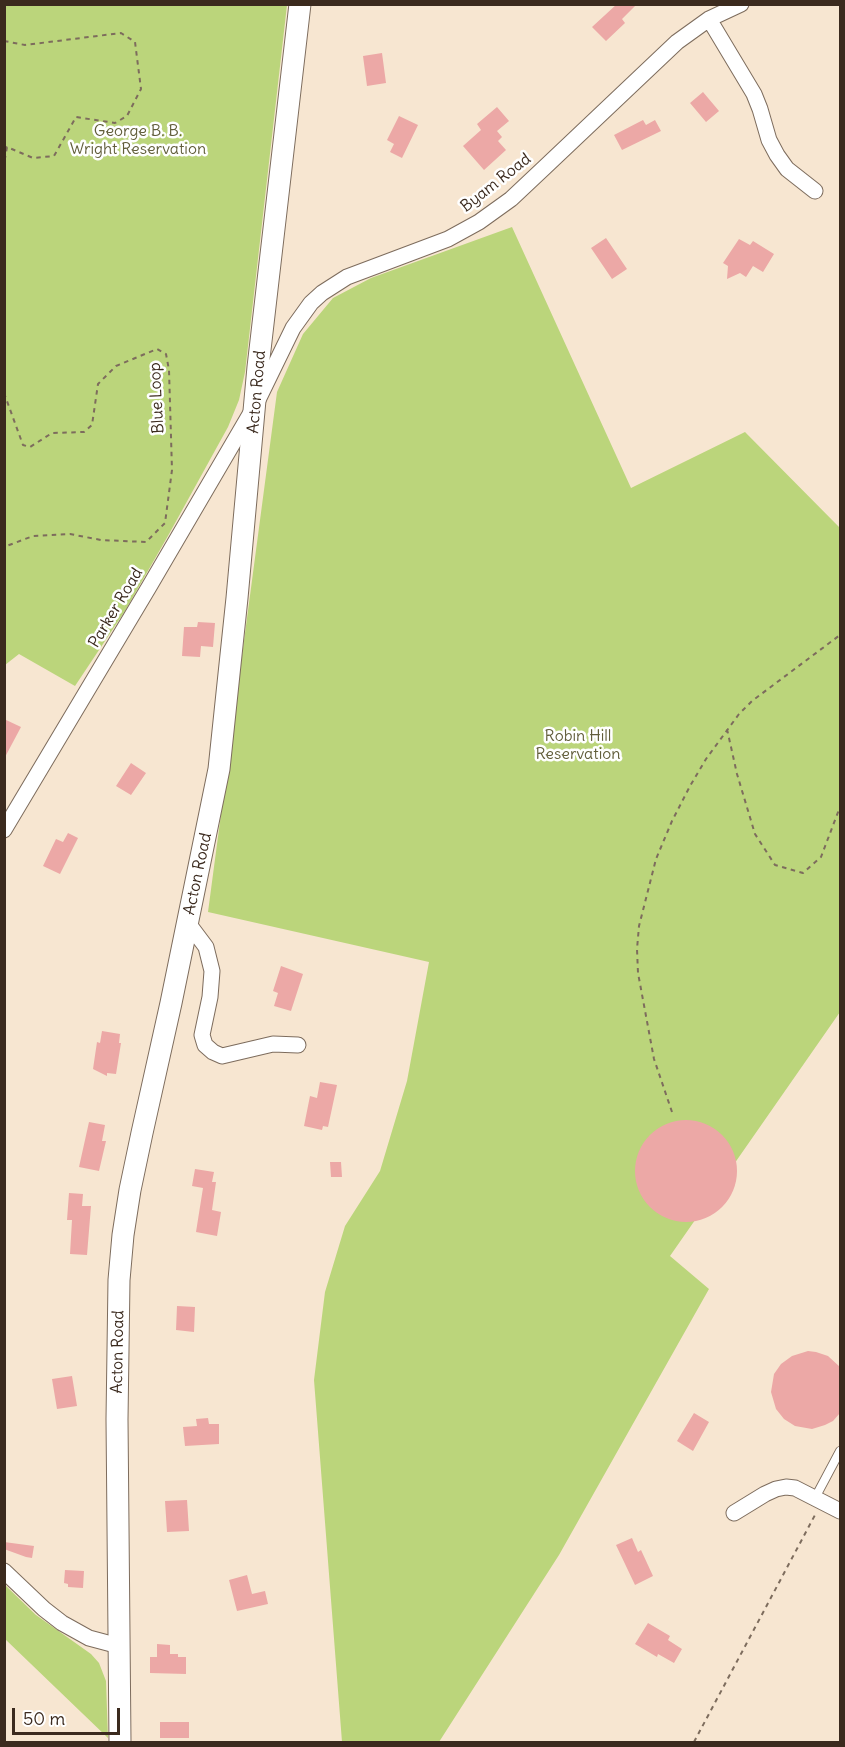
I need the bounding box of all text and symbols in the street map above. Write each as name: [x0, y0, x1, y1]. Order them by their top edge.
park label: George B. B. Wright Reservation: [70, 121, 206, 159]
street label: Byam Road: [457, 150, 535, 216]
street label: Acton Road: [244, 350, 270, 434]
street label: Blue Loop: [146, 362, 168, 434]
street label: Parker Road: [85, 565, 147, 651]
park label: Robin Hill Reservation: [536, 726, 620, 764]
street label: Acton Road: [180, 831, 216, 917]
street label: Acton Road: [108, 1310, 128, 1394]
scale bar: [15, 1696, 123, 1734]
text: 50 m: [23, 1707, 65, 1730]

